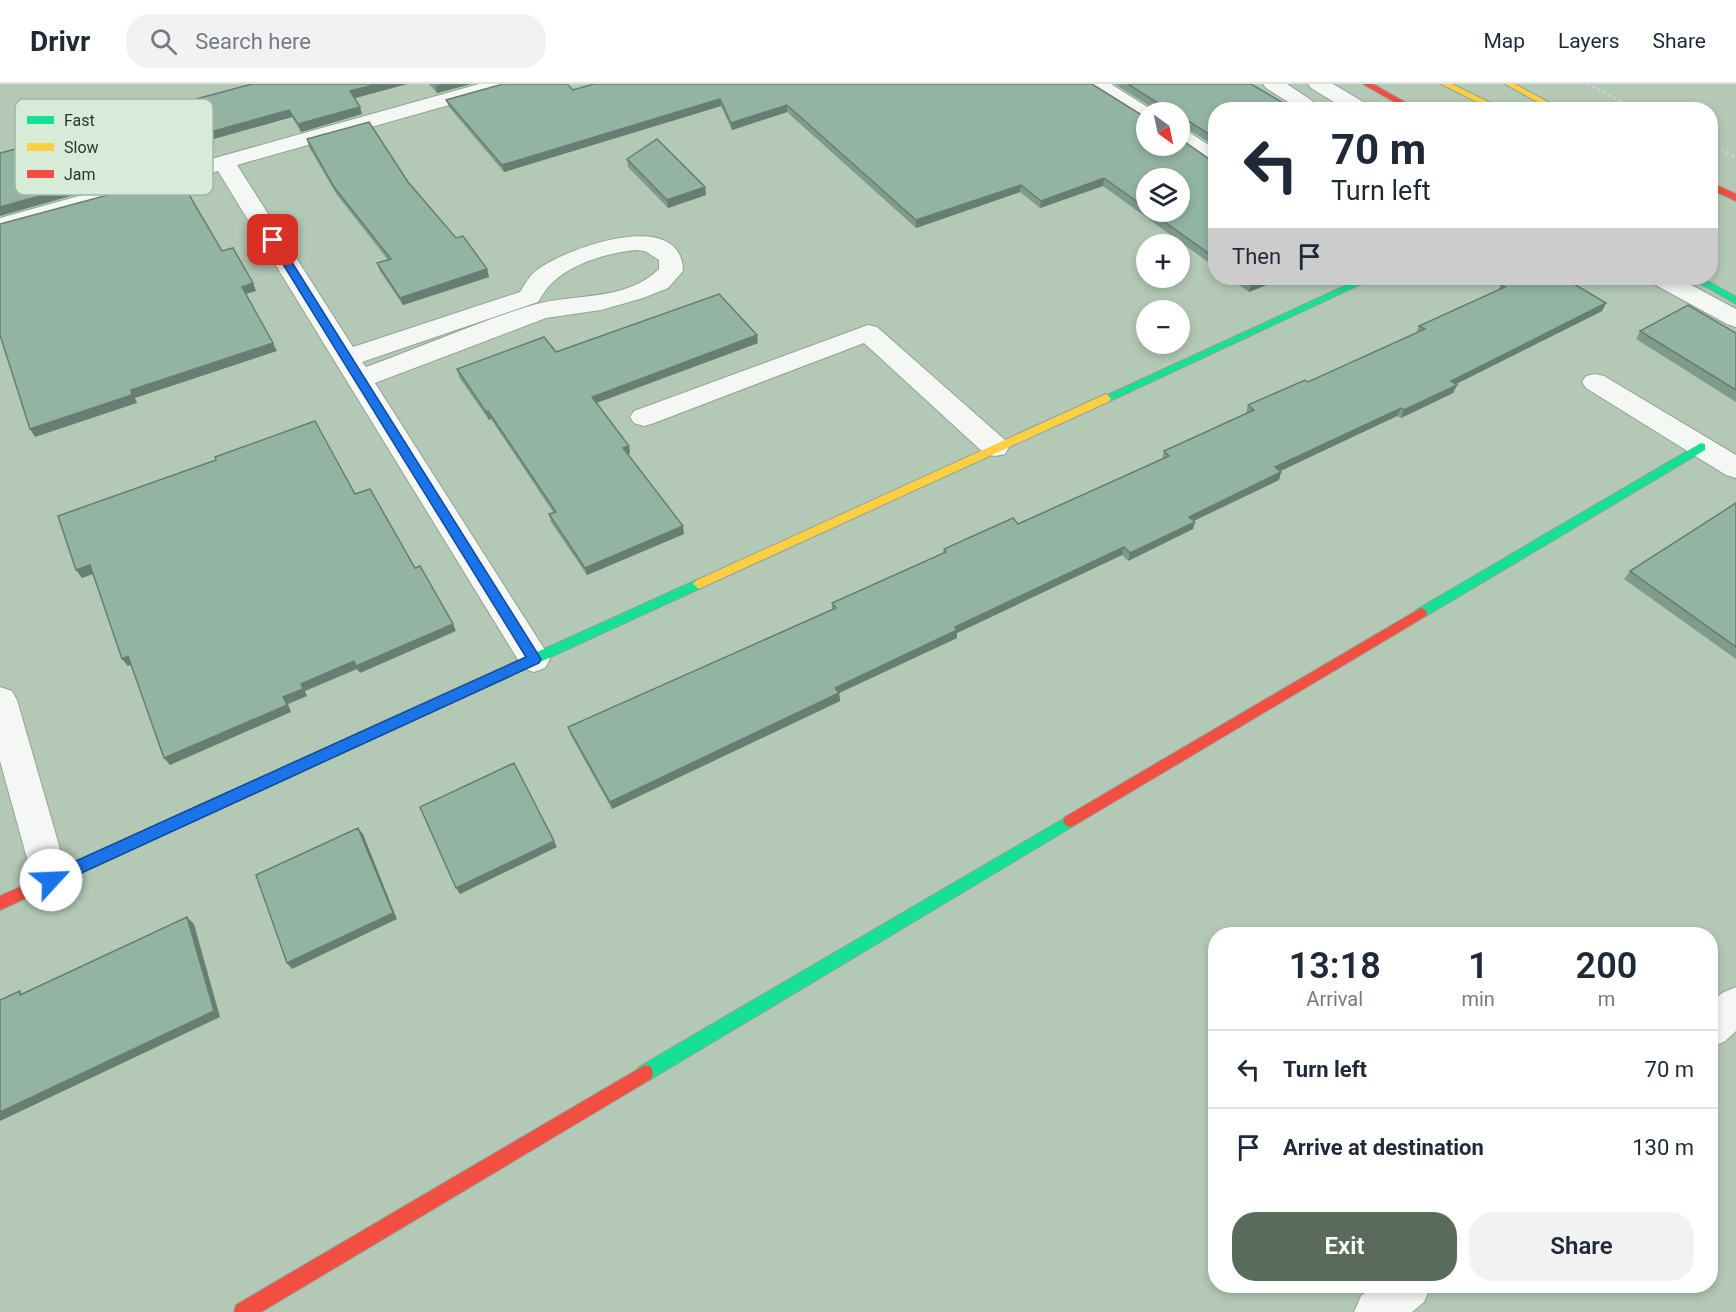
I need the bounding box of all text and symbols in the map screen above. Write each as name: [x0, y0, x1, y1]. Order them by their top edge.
search box: [126, 14, 546, 68]
text: Drivr: [30, 25, 90, 58]
icon: search: [147, 25, 180, 58]
text: Search here: [195, 29, 311, 54]
text: Map: [1483, 29, 1525, 53]
text: Layers: [1558, 29, 1619, 53]
text: Share: [1652, 29, 1706, 53]
legend: [15, 99, 213, 195]
north arrow: [1136, 102, 1190, 156]
map controls: [1136, 102, 1190, 354]
text: Fast: [64, 111, 95, 130]
text: 70 m: [1331, 125, 1426, 174]
icon: left: [1232, 126, 1310, 204]
text: Slow: [64, 138, 99, 157]
text: Jam: [64, 165, 96, 184]
button: layers: [1136, 168, 1190, 222]
text: Turn left: [1331, 175, 1431, 207]
pin: [247, 214, 298, 265]
icon: arrive: [256, 223, 289, 256]
button: +: [1136, 234, 1190, 288]
icon: arrive: [1293, 240, 1326, 273]
text: Then: [1232, 244, 1281, 269]
button: −: [1136, 300, 1190, 354]
position arrow: [19, 848, 83, 912]
text: 13:18: [1289, 945, 1381, 987]
text: 1: [1468, 945, 1488, 987]
text: 200: [1576, 945, 1637, 987]
text: Arrival: [1306, 987, 1363, 1011]
text: min: [1461, 987, 1495, 1011]
text: m: [1598, 987, 1615, 1011]
icon: left: [1232, 1053, 1265, 1086]
text: Turn left: [1283, 1057, 1367, 1082]
text: 70 m: [1645, 1057, 1694, 1082]
icon: arrive: [1232, 1131, 1265, 1164]
text: Arrive at destination: [1283, 1135, 1484, 1160]
text: 130 m: [1632, 1135, 1694, 1160]
button: Exit: [1232, 1212, 1457, 1281]
button: Share: [1469, 1212, 1694, 1281]

